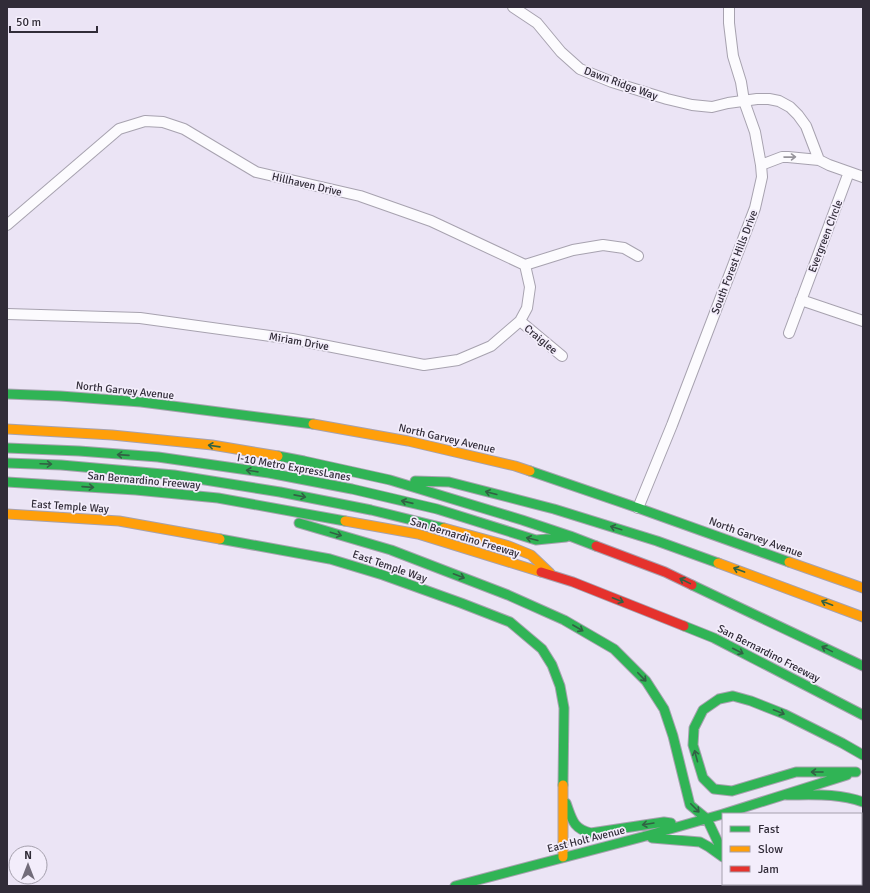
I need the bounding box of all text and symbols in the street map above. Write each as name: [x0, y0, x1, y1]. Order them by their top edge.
scale bar: [10, 8, 97, 34]
text: 50 m: [16, 15, 41, 30]
street label: Dawn Ridge Way: [582, 64, 660, 103]
one-way arrow: [783, 153, 796, 161]
street label: Hillhaven Drive: [271, 170, 343, 199]
street label: Evergreen CIrcle: [806, 198, 845, 274]
street label: South Forest Hills Drive: [709, 208, 760, 316]
street label: Craiglee: [522, 322, 560, 357]
street label: Miriam Drive: [268, 330, 330, 353]
street label: North Garvey Avenue: [75, 379, 175, 402]
street label: North Garvey Avenue: [397, 421, 497, 456]
one-way arrow: [208, 442, 221, 450]
one-way arrow: [117, 451, 130, 458]
street label: I-10 Metro ExpressLanes: [236, 451, 352, 484]
one-way arrow: [39, 461, 52, 468]
one-way arrow: [246, 467, 259, 475]
street label: San Bernardino Freeway: [87, 469, 202, 492]
one-way arrow: [81, 484, 94, 491]
one-way arrow: [485, 489, 498, 496]
one-way arrow: [293, 492, 306, 500]
street label: East Temple Way: [31, 497, 110, 516]
one-way arrow: [401, 498, 414, 506]
street label: North Garvey Avenue: [707, 514, 805, 560]
street label: San Bernardino Freeway: [409, 515, 522, 561]
one-way arrow: [610, 524, 622, 532]
one-way arrow: [329, 531, 342, 538]
one-way arrow: [526, 534, 539, 542]
street label: East Temple Way: [351, 548, 430, 586]
one-way arrow: [733, 566, 745, 574]
one-way arrow: [452, 573, 464, 581]
one-way arrow: [679, 577, 691, 584]
one-way arrow: [612, 597, 624, 605]
one-way arrow: [821, 598, 833, 606]
street label: San Bernardino Freeway: [715, 622, 823, 685]
one-way arrow: [572, 625, 584, 633]
one-way arrow: [822, 645, 834, 652]
one-way arrow: [732, 648, 744, 655]
one-way arrow: [637, 672, 647, 682]
one-way arrow: [772, 708, 784, 716]
one-way arrow: [692, 749, 699, 762]
one-way arrow: [811, 768, 824, 776]
one-way arrow: [690, 803, 699, 813]
legend: [722, 813, 862, 885]
one-way arrow: [642, 820, 655, 828]
text: Fast: [758, 822, 779, 837]
street label: East Holt Avenue: [546, 824, 626, 855]
text: Slow: [758, 842, 783, 857]
north arrow: [8, 845, 48, 885]
text: N: [24, 849, 32, 862]
text: Jam: [758, 862, 779, 877]

